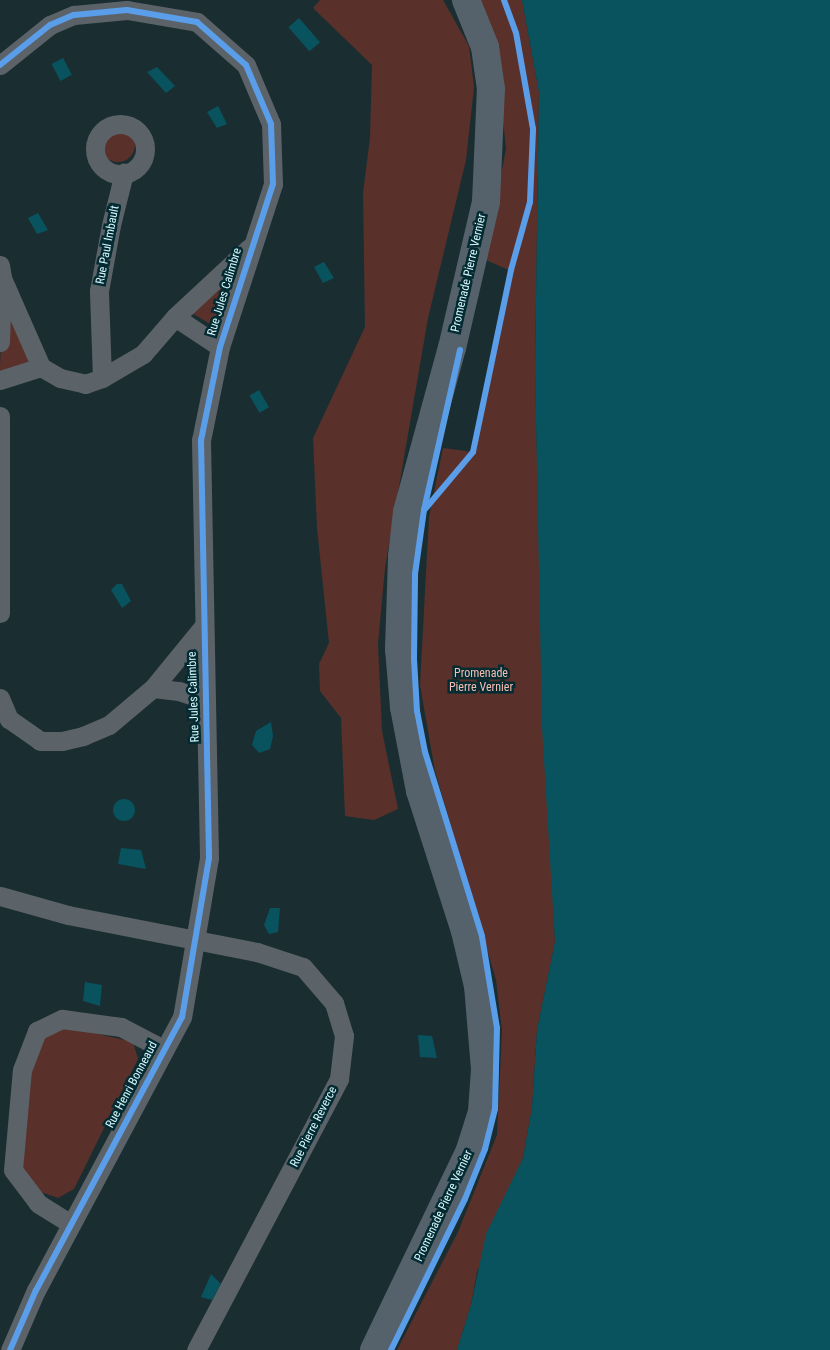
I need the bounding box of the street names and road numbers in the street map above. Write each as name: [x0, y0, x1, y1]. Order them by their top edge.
street label: Rue Paul Imbault: [93, 204, 123, 286]
street label: Promenade Pierre Vernier: [448, 212, 490, 334]
street label: Rue Jules Calimbre: [205, 246, 245, 338]
street label: Rue Jules Calimbre: [185, 651, 203, 743]
street label: Rue Henri Bonneaud: [103, 1039, 161, 1131]
street label: Rue Pierre Reverce: [288, 1084, 340, 1170]
street label: Promenade Pierre Vernier: [412, 1148, 476, 1264]

